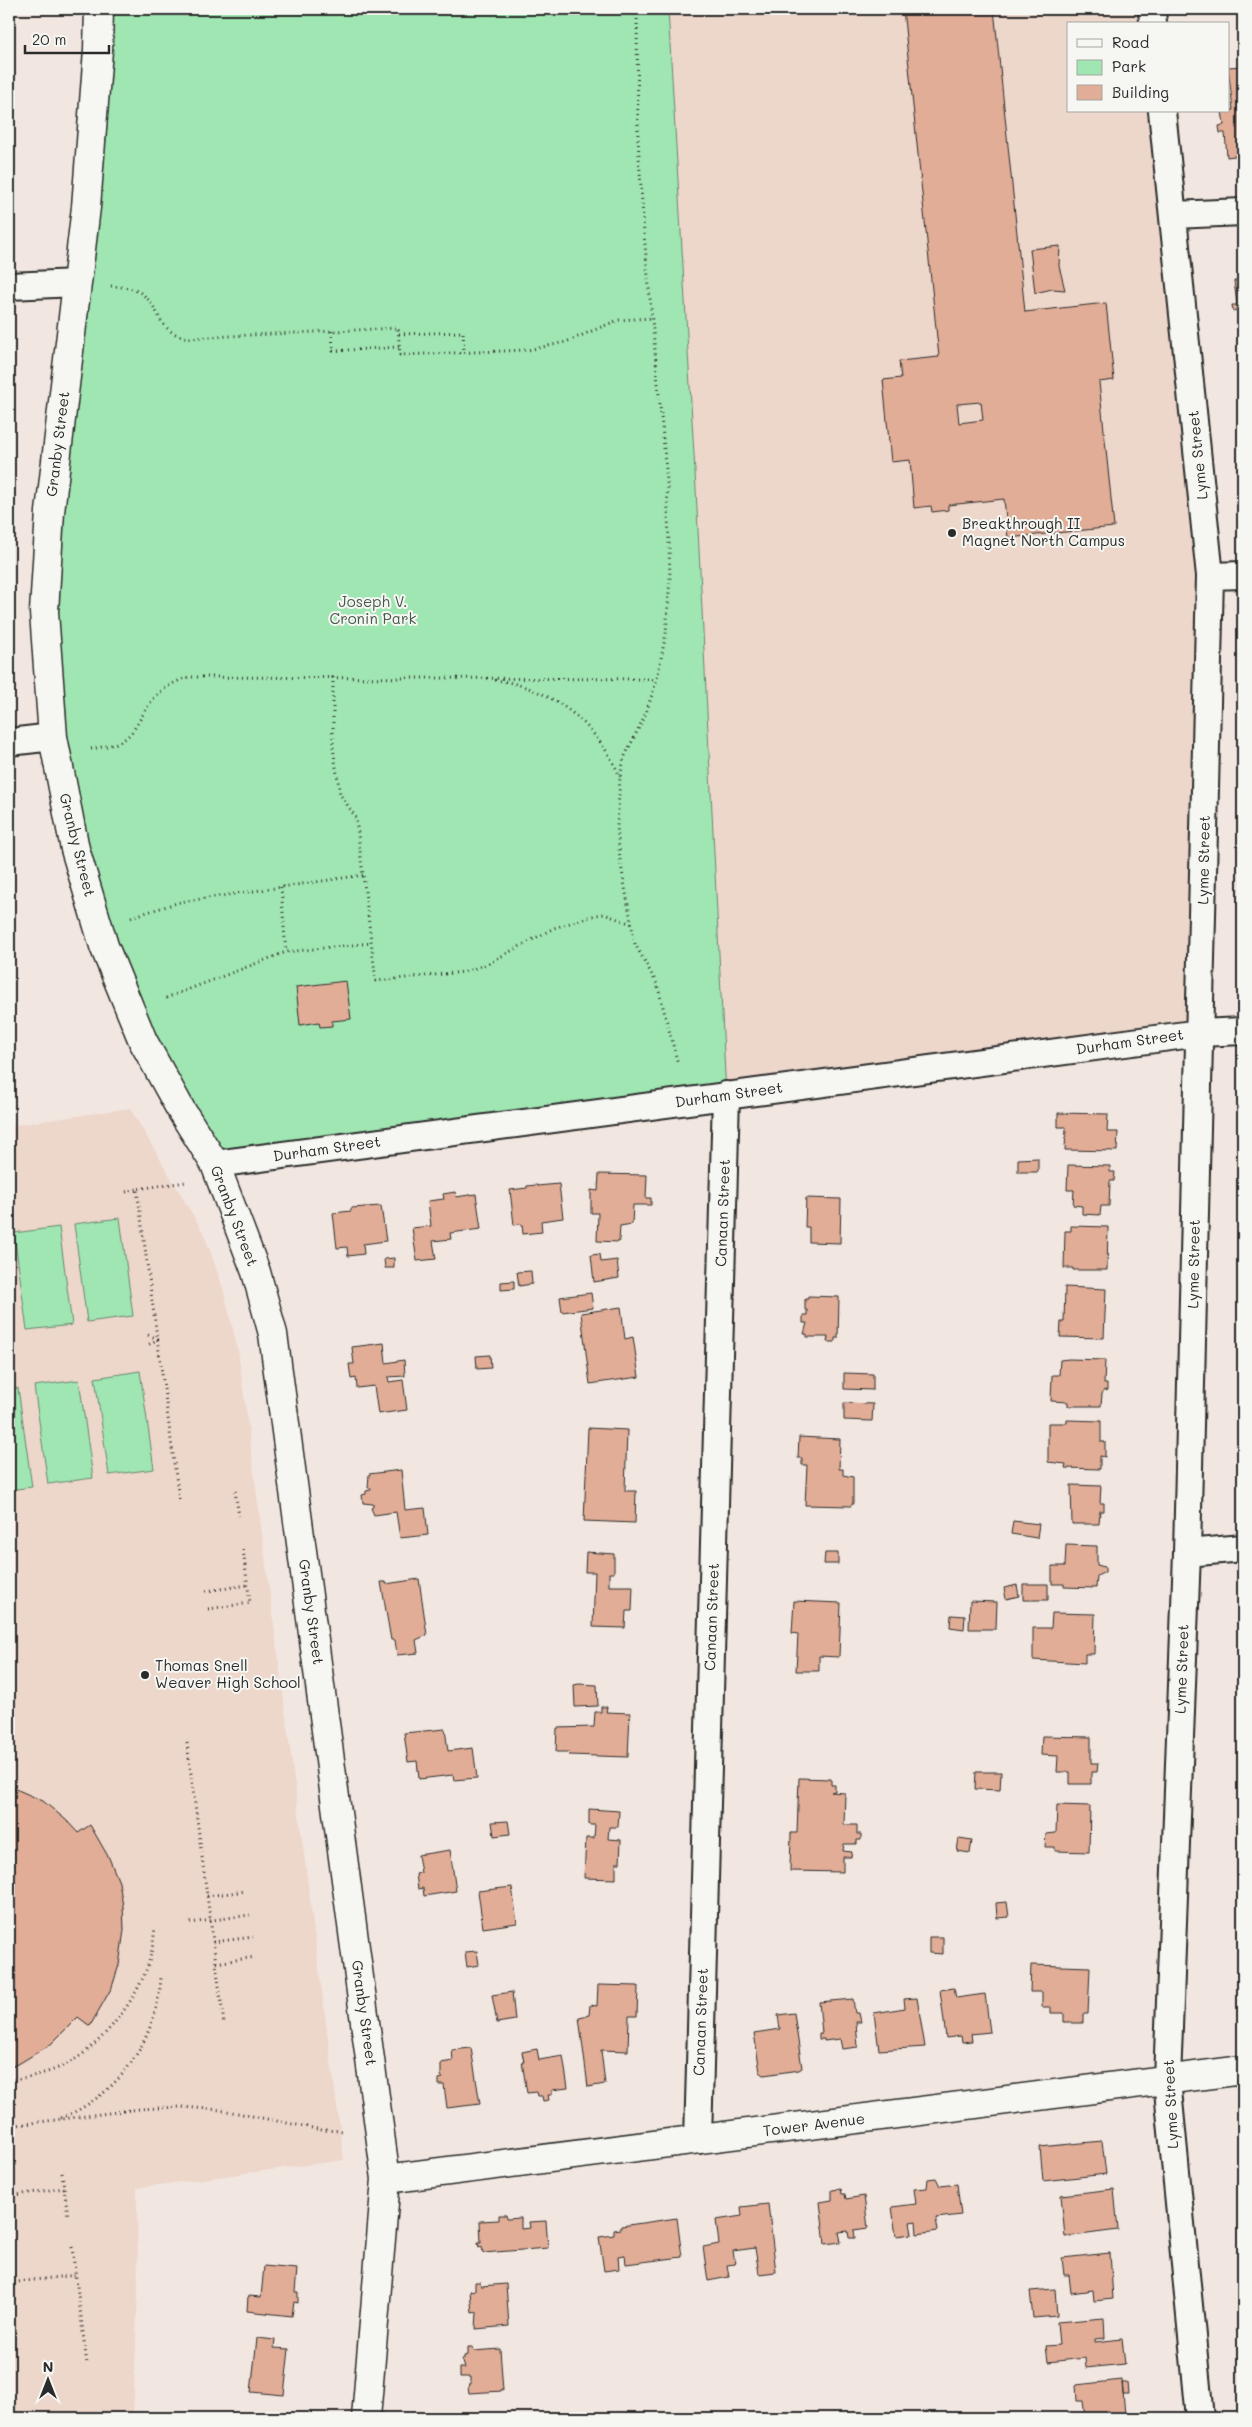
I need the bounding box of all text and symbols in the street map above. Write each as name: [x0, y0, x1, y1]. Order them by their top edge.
scale bar: [25, 22, 109, 54]
legend: [1067, 22, 1230, 112]
text: 20 m: [32, 29, 66, 49]
text: Road: [1112, 32, 1149, 52]
text: Park: [1112, 56, 1146, 76]
text: Building: [1112, 82, 1169, 102]
street label: Granby Street: [41, 390, 73, 498]
street label: Lyme Street: [1182, 410, 1212, 501]
place label: Breakthrough II Magnet North Campus: [962, 513, 1125, 550]
marker: Breakthrough II Magnet North Campus: [946, 527, 958, 539]
park label: Joseph V. Cronin Park: [329, 591, 417, 628]
street label: Granby Street: [55, 791, 101, 899]
street label: Lyme Street: [1192, 815, 1214, 905]
street label: Durham Street: [1075, 1024, 1185, 1058]
street label: Durham Street: [674, 1077, 784, 1111]
street label: Durham Street: [272, 1131, 382, 1165]
street label: Canaan Street: [710, 1159, 734, 1267]
street label: Granby Street: [207, 1162, 263, 1269]
street label: Lyme Street: [1182, 1219, 1204, 1309]
street label: Granby Street: [295, 1558, 329, 1666]
street label: Canaan Street: [699, 1563, 723, 1671]
street label: Lyme Street: [1169, 1624, 1193, 1714]
place label: Thomas Snell Weaver High School: [155, 1655, 301, 1692]
marker: Thomas Snell Weaver High School: [139, 1669, 151, 1681]
street label: Granby Street: [348, 1959, 382, 2067]
street label: Canaan Street: [688, 1968, 712, 2076]
street label: Lyme Street: [1158, 2059, 1182, 2149]
street label: Tower Avenue: [762, 2108, 866, 2140]
north arrow: [22, 2354, 72, 2404]
text: N: [43, 2357, 53, 2376]

